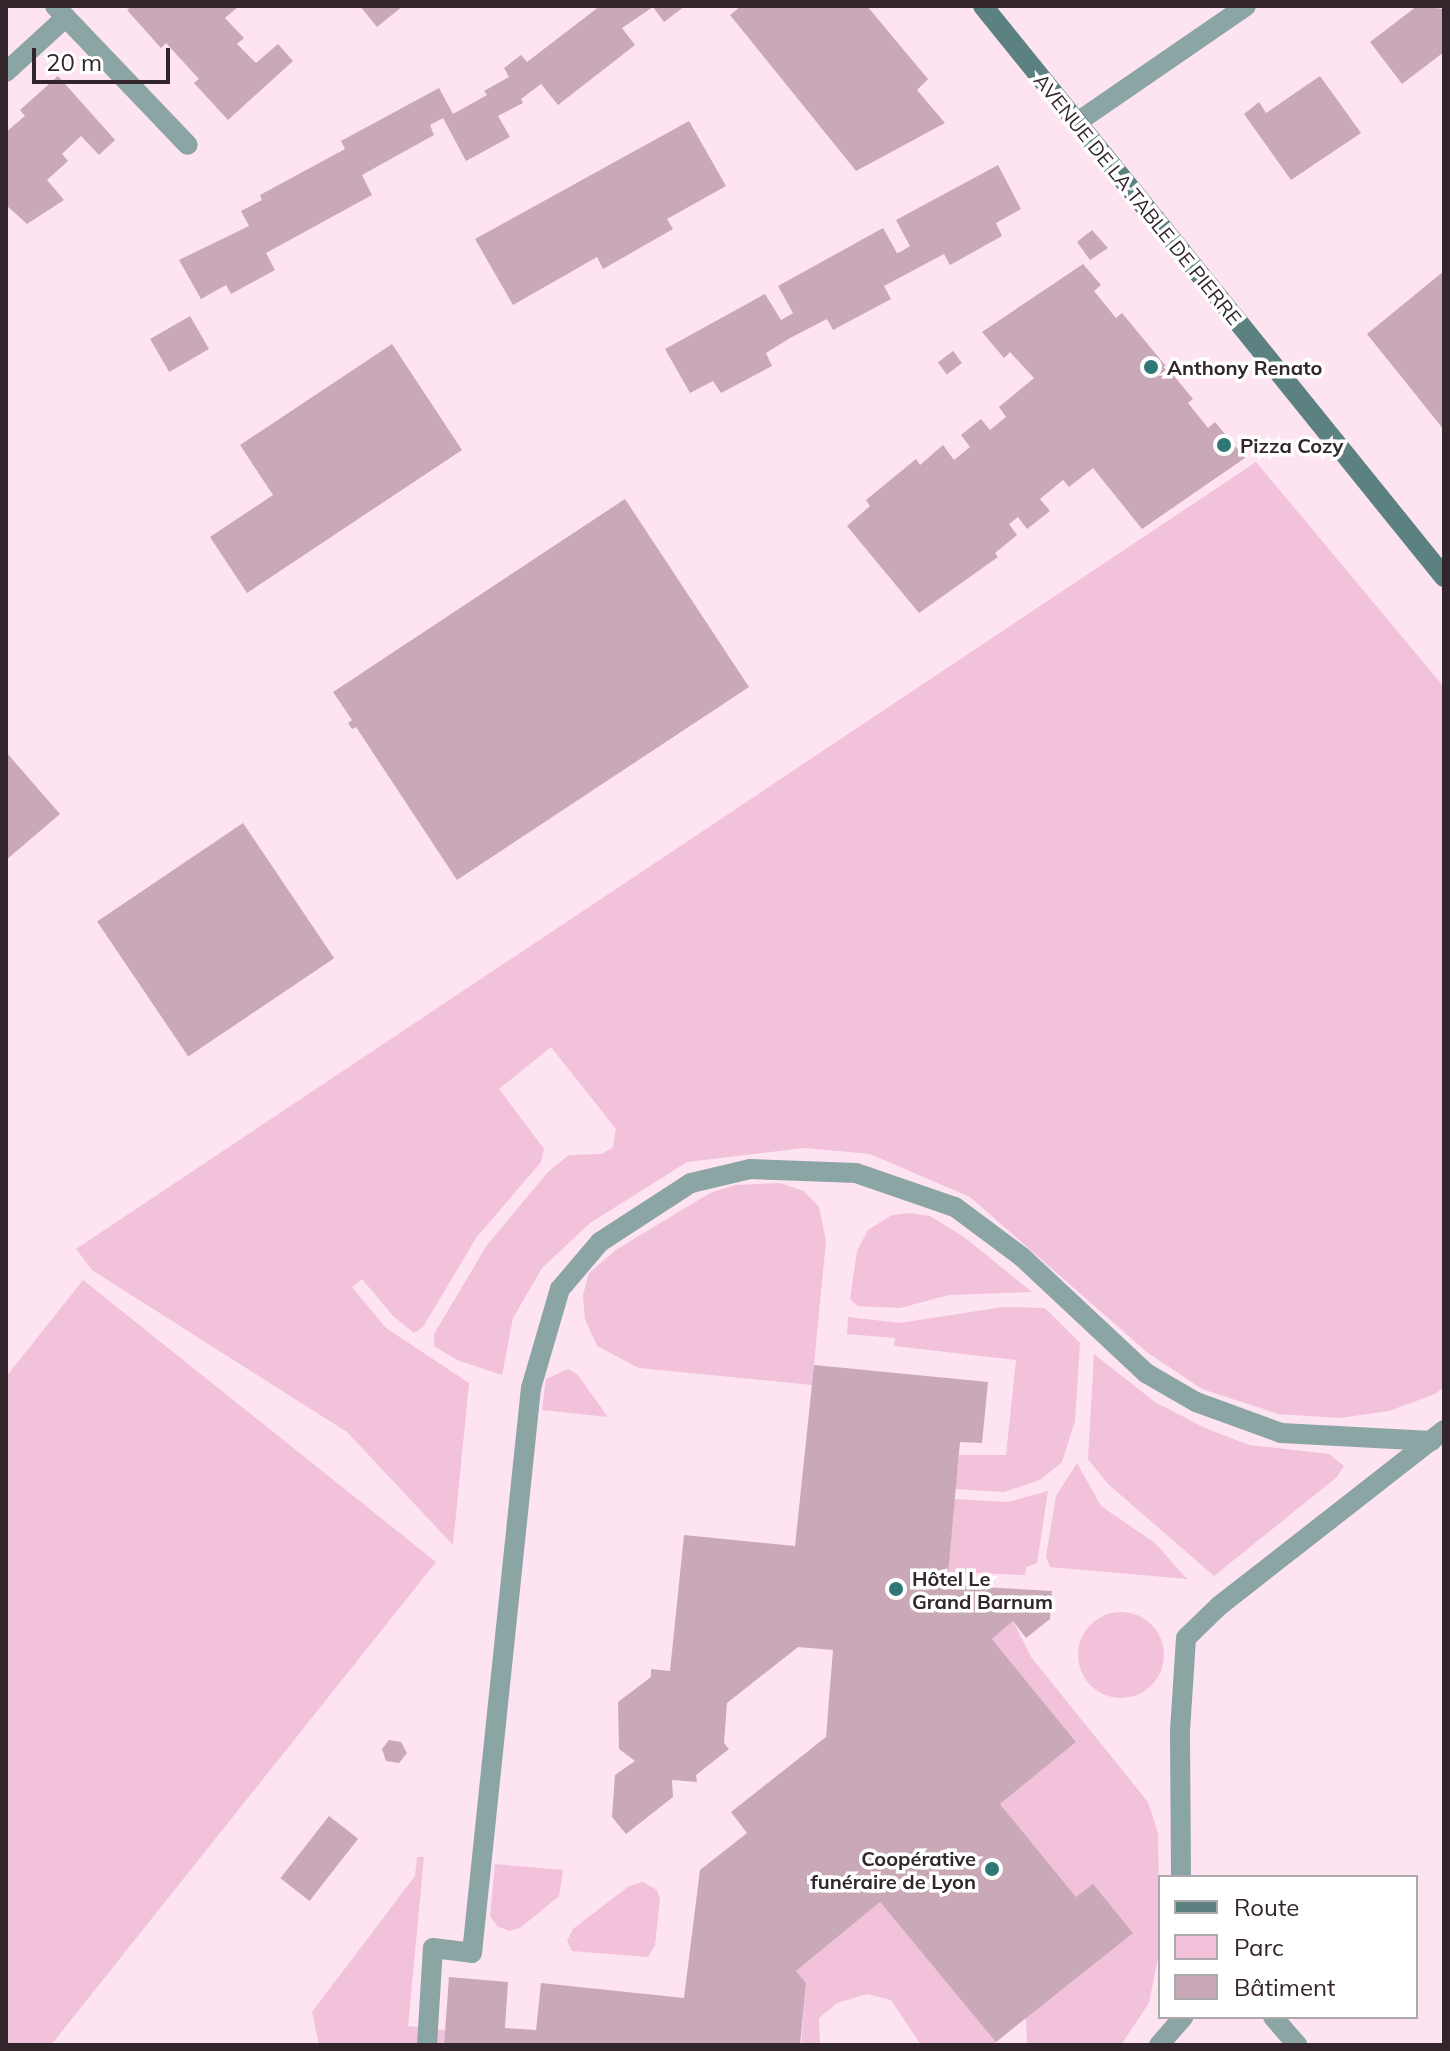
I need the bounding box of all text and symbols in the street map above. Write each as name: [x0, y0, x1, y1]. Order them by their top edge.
scale bar: [36, 32, 174, 82]
text: 20 m: [46, 47, 102, 77]
street label: AVENUE DE LA TABLE DE PIERRE: [1029, 69, 1247, 329]
place label: Anthony Renato: [1167, 355, 1322, 379]
marker: Anthony Renato: [1142, 358, 1160, 376]
place label: Pizza Cozy: [1240, 433, 1343, 457]
marker: Pizza Cozy: [1215, 436, 1233, 454]
place label: Hôtel Le Grand Barnum: [912, 1566, 1053, 1613]
marker: Hôtel Le Grand Barnum: [887, 1580, 905, 1598]
place label: Coopérative funéraire de Lyon: [810, 1846, 976, 1893]
marker: Coopérative funéraire de Lyon: [983, 1860, 1001, 1878]
legend: [1158, 1875, 1418, 2019]
text: Route: [1234, 1892, 1299, 1922]
text: Parc: [1234, 1932, 1284, 1962]
text: Bâtiment: [1234, 1972, 1335, 2002]

